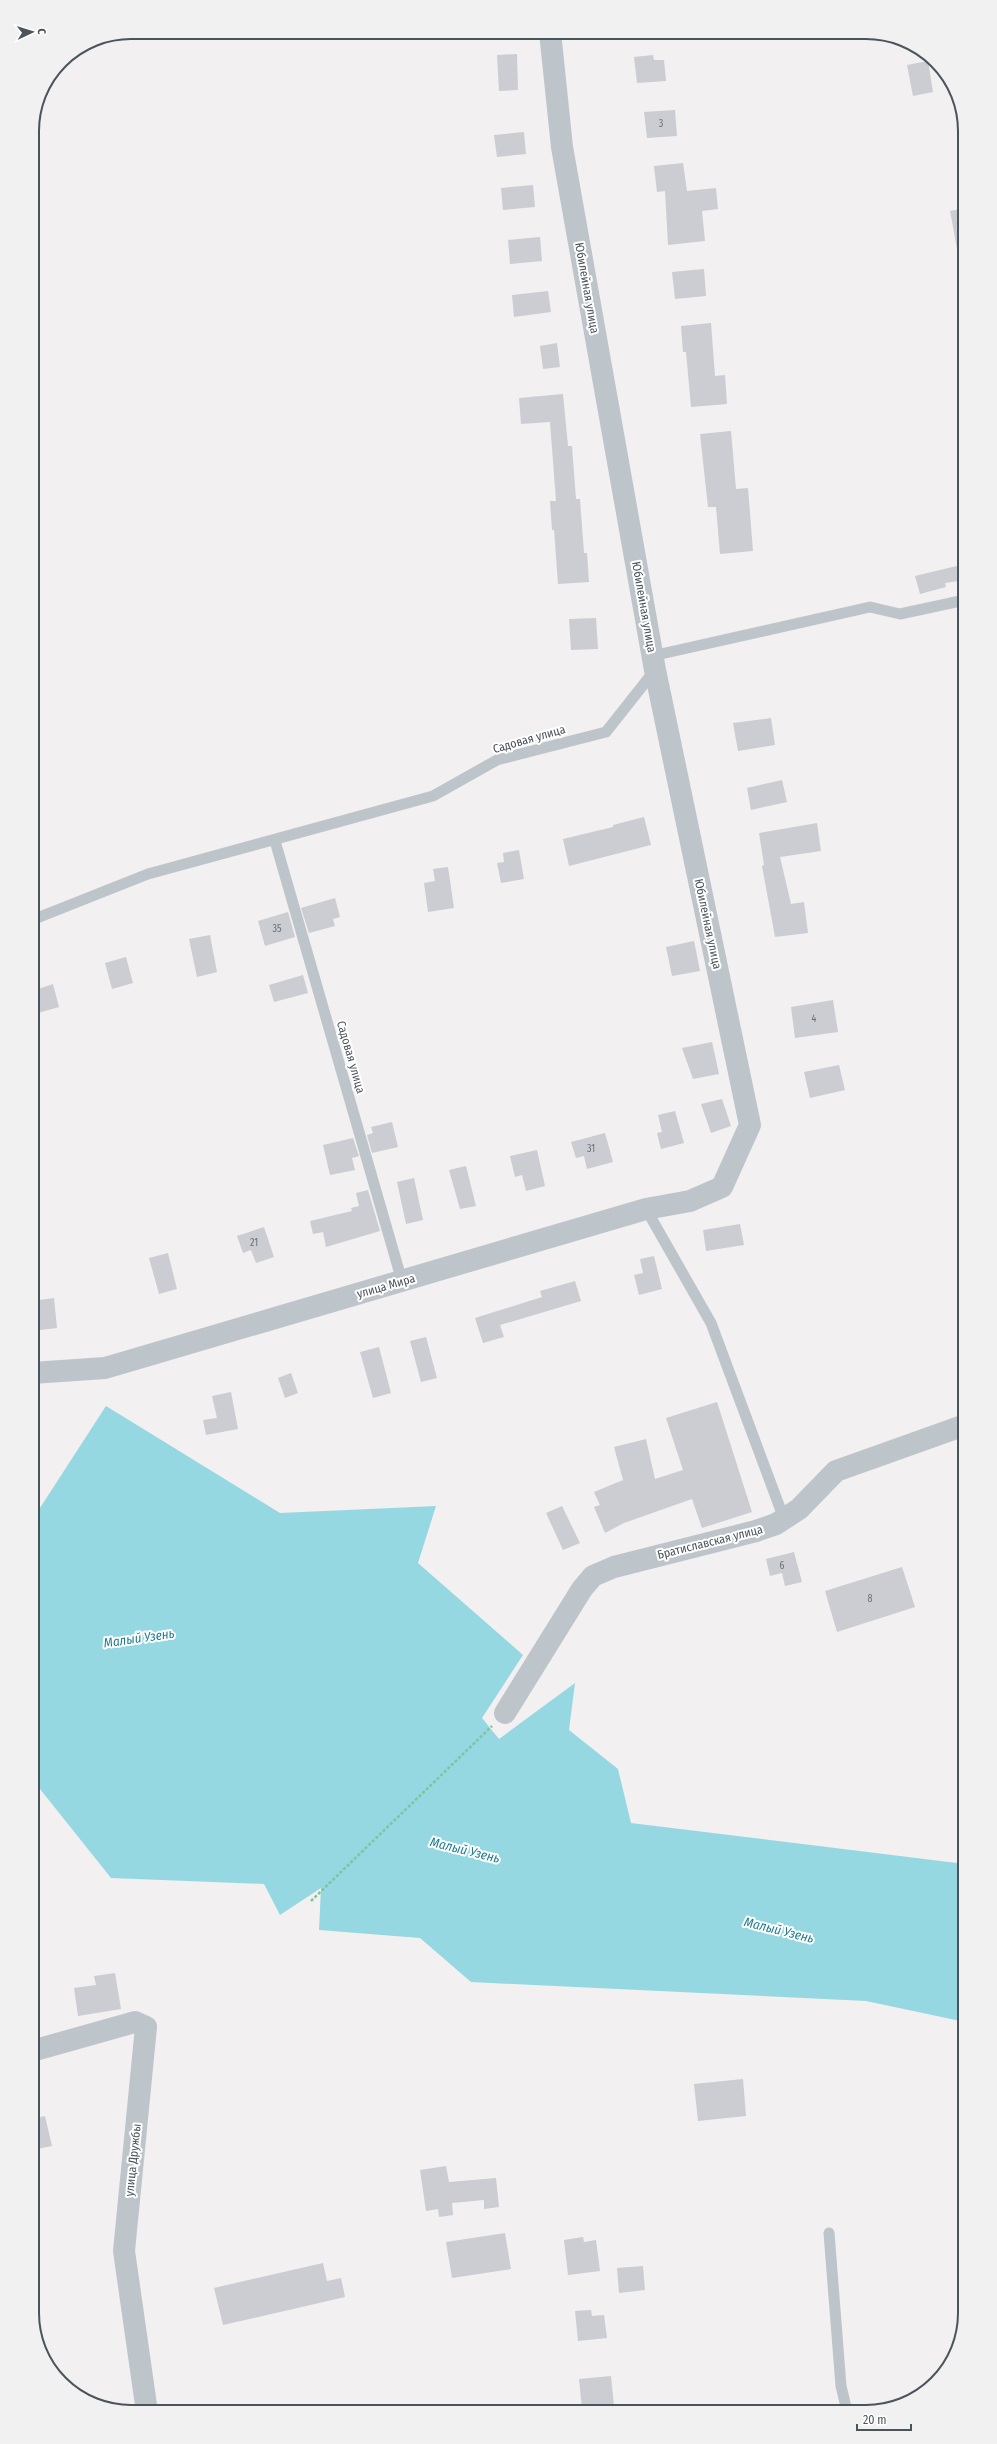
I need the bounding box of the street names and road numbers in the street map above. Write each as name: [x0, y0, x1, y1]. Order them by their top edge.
street label: Юбилейная улица: [572, 241, 602, 335]
street label: Юбилейная улица: [629, 560, 659, 654]
street label: Садовая улица: [491, 722, 567, 756]
street label: Юбилейная улица: [692, 877, 724, 971]
street label: Садовая улица: [334, 1019, 368, 1095]
street label: улица Мира: [355, 1271, 417, 1301]
street label: Братиславская улица: [656, 1522, 764, 1562]
street label: улица Дружбы: [122, 2123, 144, 2197]

